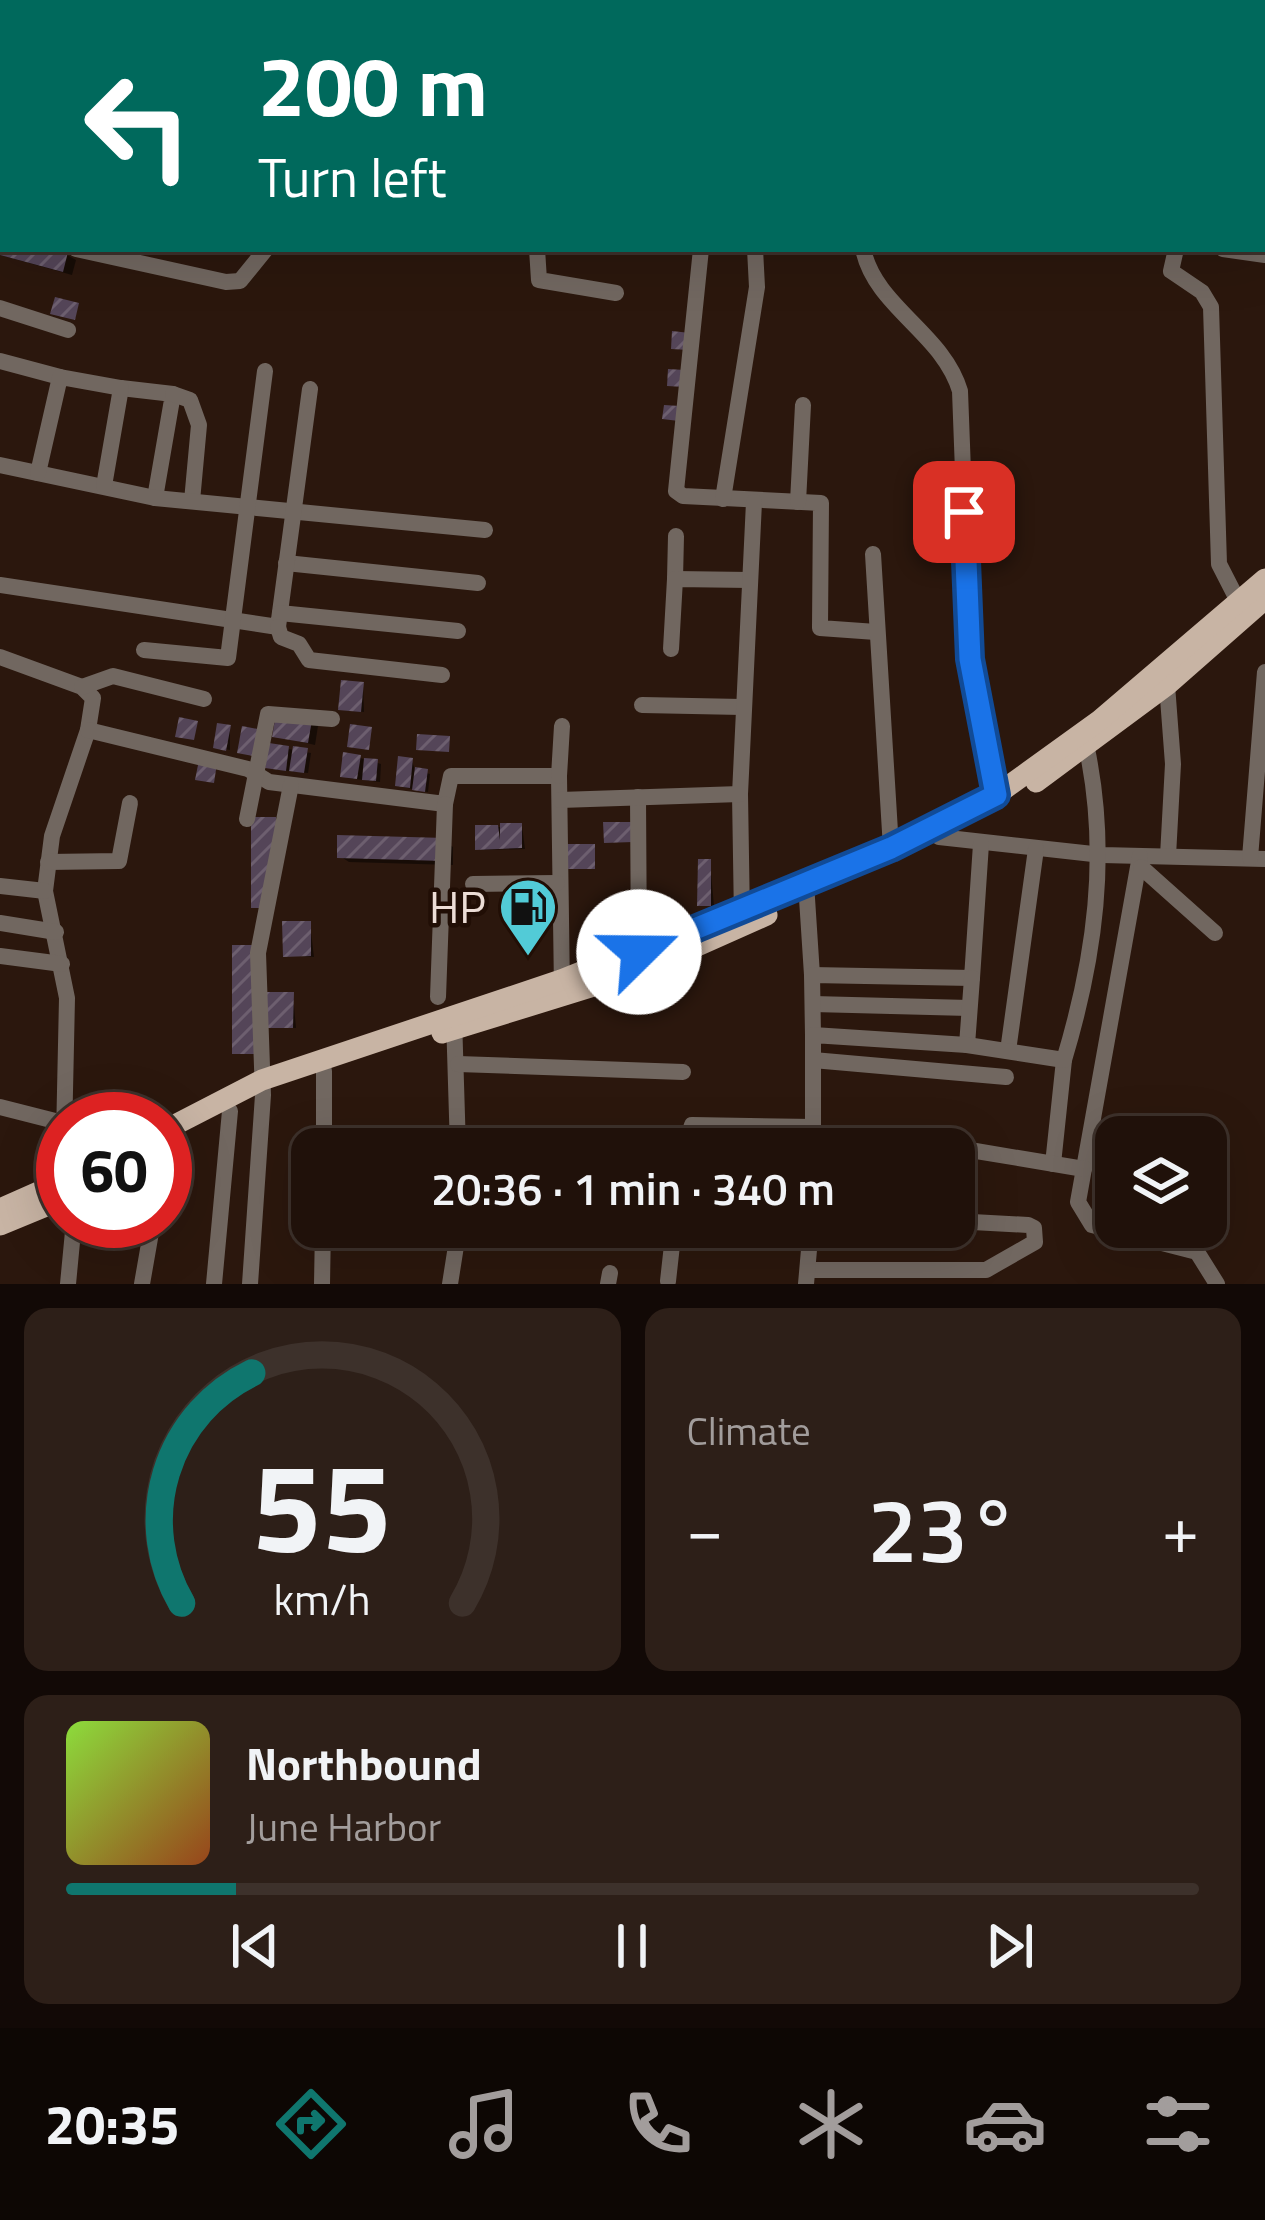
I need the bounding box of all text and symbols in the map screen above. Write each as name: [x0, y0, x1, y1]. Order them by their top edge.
text: 200 m: [258, 21, 488, 149]
icon: left: [60, 48, 216, 204]
text: Turn left: [258, 136, 447, 218]
pin: [913, 461, 1015, 563]
icon: arrive: [931, 479, 997, 545]
place label: HP: [429, 872, 486, 940]
fuel station icon: HP: [497, 876, 559, 958]
position arrow: [576, 889, 702, 1015]
speed limit sign: 60: [36, 1092, 192, 1248]
map controls: [1095, 1116, 1227, 1248]
button: layers: [1095, 1116, 1227, 1248]
text: 20:36 · 1 min · 340 m: [431, 1154, 835, 1222]
text: Climate: [687, 1401, 811, 1460]
text: 55: [252, 1411, 392, 1600]
text: 23°: [867, 1460, 1018, 1597]
text: −: [687, 1478, 723, 1579]
text: +: [1162, 1478, 1199, 1579]
text: km/h: [274, 1565, 371, 1631]
text: Northbound: [246, 1729, 482, 1797]
text: June Harbor: [246, 1797, 441, 1856]
icon: previous: [222, 1913, 288, 1979]
icon: pause: [599, 1913, 665, 1979]
icon: next: [977, 1913, 1043, 1979]
icon: directions: [269, 2082, 353, 2166]
icon: music: [442, 2082, 526, 2166]
icon: phone: [616, 2082, 700, 2166]
icon: climate: [789, 2082, 873, 2166]
icon: car: [963, 2082, 1047, 2166]
icon: filters: [1136, 2082, 1220, 2166]
text: 20:35: [45, 2083, 180, 2165]

